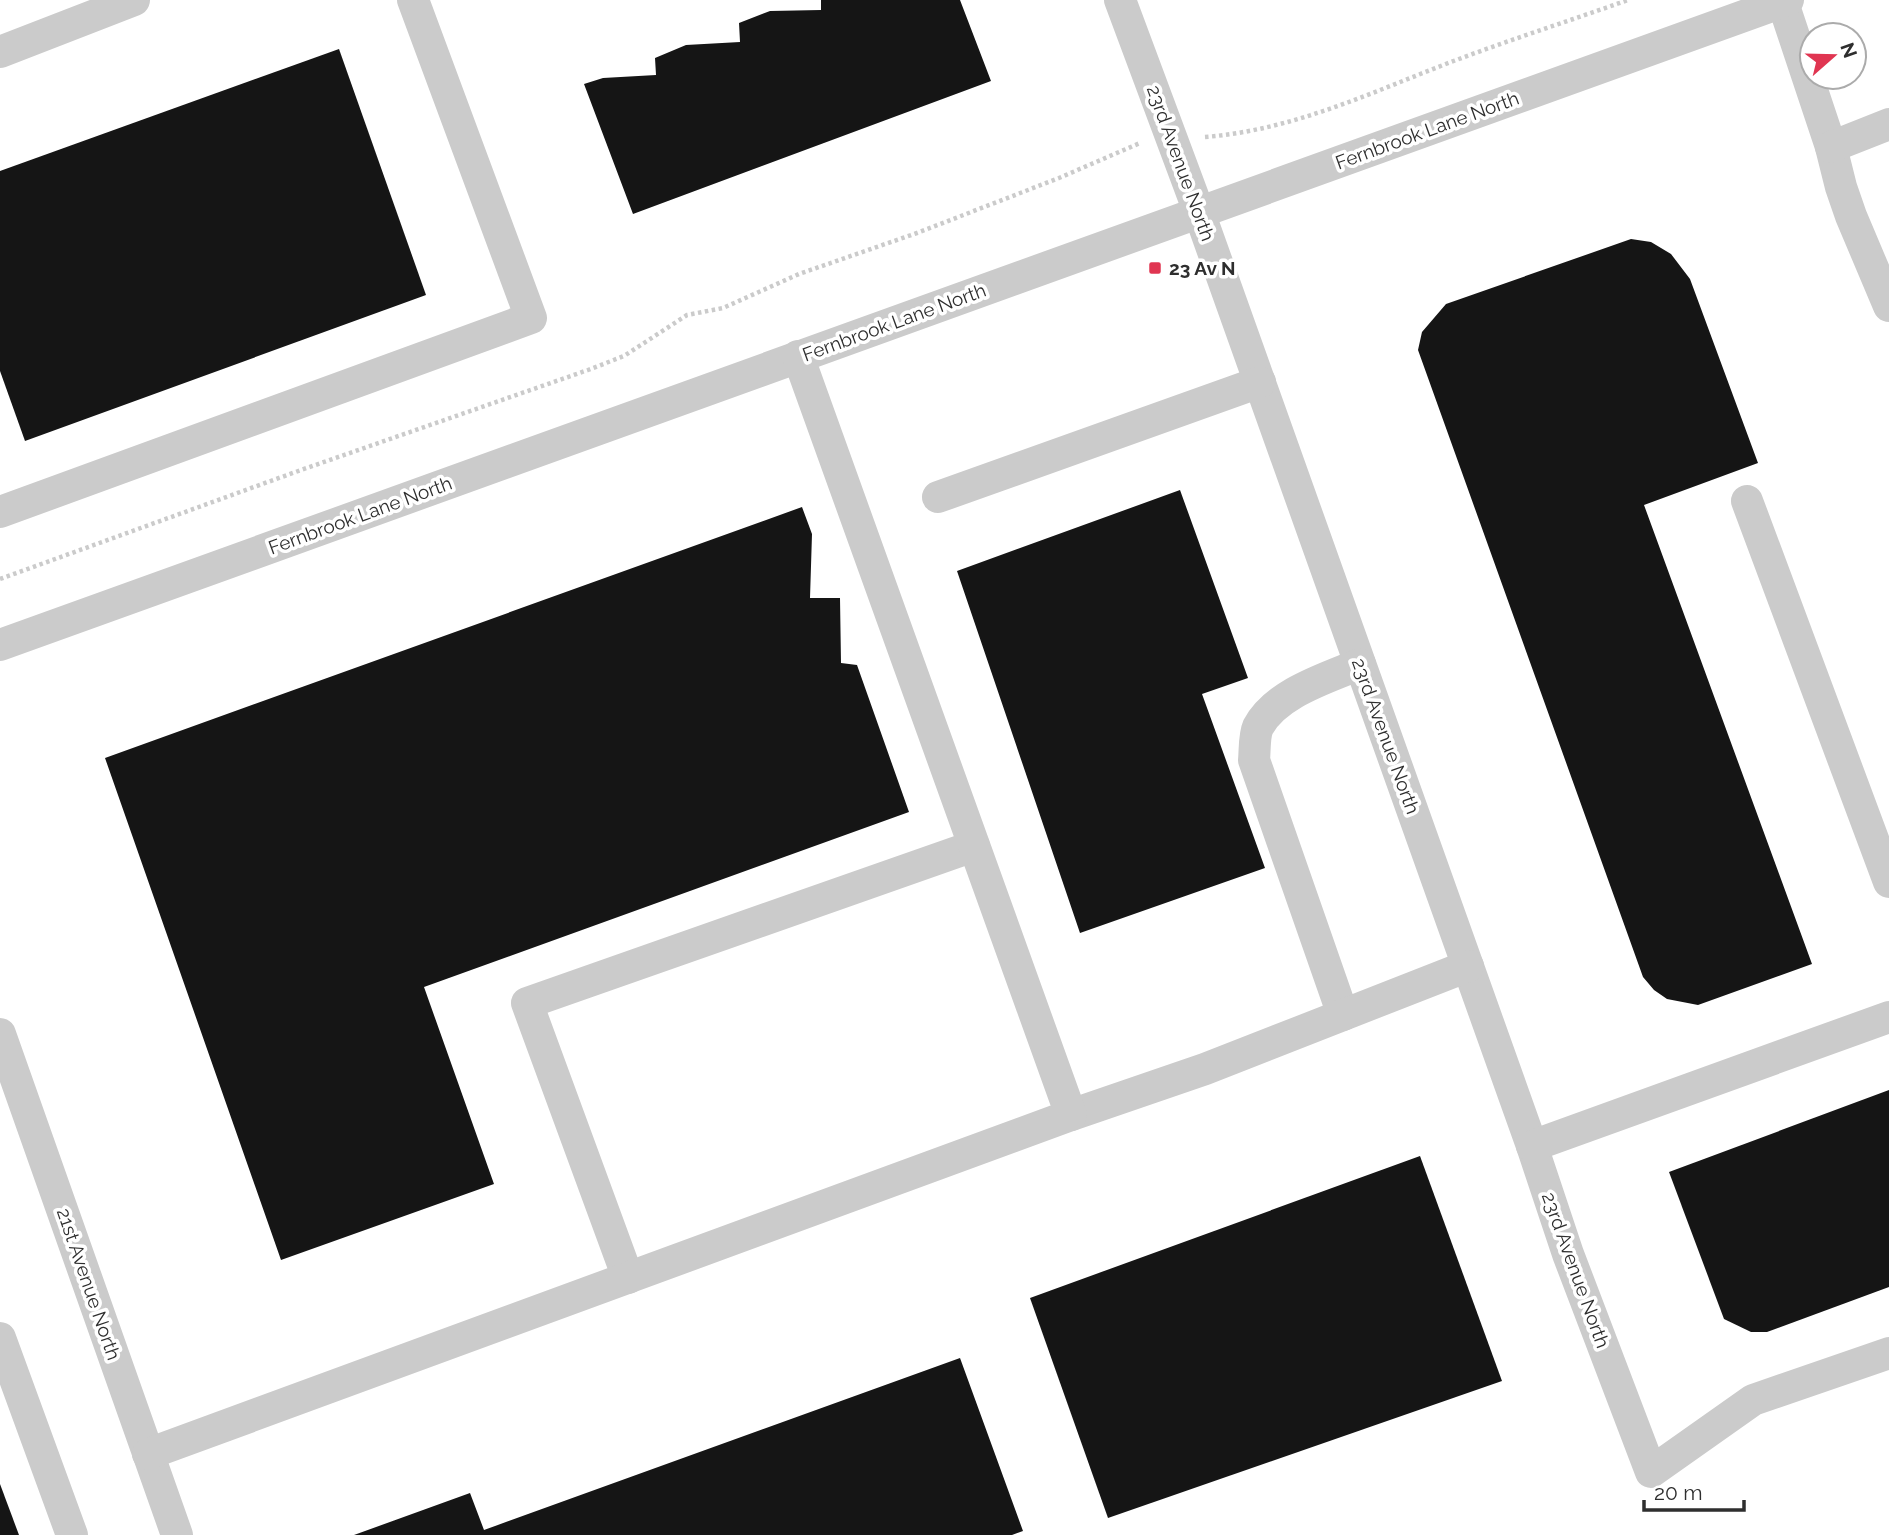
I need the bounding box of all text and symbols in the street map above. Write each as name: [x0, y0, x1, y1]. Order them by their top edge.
north arrow: [1798, 21, 1868, 91]
text: N: [1836, 40, 1862, 61]
street label: 23rd Avenue North: [1143, 82, 1219, 244]
street label: Fernbrook Lane North: [1332, 87, 1522, 173]
place label: 23 Av N: [1169, 257, 1235, 279]
marker: 23 Av N: [1147, 260, 1163, 276]
street label: Fernbrook Lane North: [799, 279, 989, 365]
street label: Fernbrook Lane North: [265, 472, 455, 558]
street label: 23rd Avenue North: [1348, 655, 1424, 817]
street label: 23rd Avenue North: [1538, 1189, 1614, 1351]
street label: 21st Avenue North: [53, 1205, 125, 1363]
scale bar: [1644, 1468, 1744, 1512]
text: 20 m: [1654, 1480, 1702, 1505]

